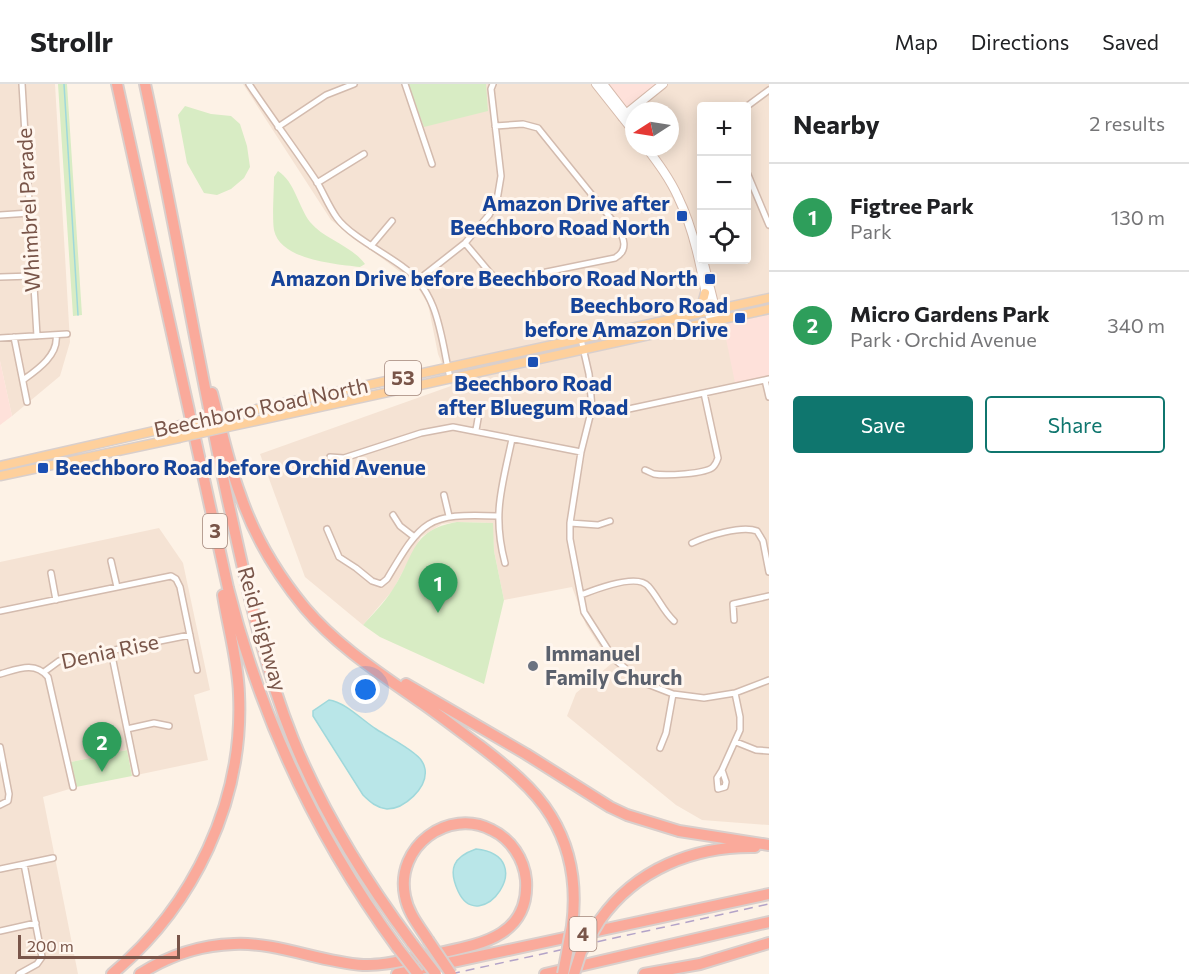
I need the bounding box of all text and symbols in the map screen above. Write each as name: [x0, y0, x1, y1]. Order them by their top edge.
text: Strollr: [30, 24, 113, 58]
text: Map: [895, 29, 938, 54]
text: Directions: [971, 29, 1069, 54]
text: Saved: [1102, 29, 1159, 54]
north arrow: [625, 102, 679, 156]
map controls: [697, 102, 751, 264]
button: +: [697, 102, 751, 156]
text: Nearby: [793, 108, 880, 139]
text: 2 results: [1089, 111, 1165, 135]
street label: Whimbrel Parade: [11, 127, 44, 293]
button: −: [697, 156, 751, 210]
place label: Amazon Drive after Beechboro Road North: [450, 190, 670, 239]
text: Figtree Park: [850, 192, 974, 219]
text: 1: [808, 205, 817, 229]
text: 130 m: [1111, 205, 1165, 229]
marker: Amazon Drive after Beechboro Road North: [675, 209, 689, 223]
button: locate: [697, 210, 751, 264]
text: Park: [850, 219, 892, 243]
place label: Amazon Drive before Beechboro Road North: [271, 265, 698, 290]
marker: Amazon Drive before Beechboro Road North: [703, 272, 717, 286]
place label: Beechboro Road before Amazon Drive: [524, 292, 728, 341]
text: Micro Gardens Park: [850, 300, 1050, 327]
marker: Beechboro Road before Amazon Drive: [733, 311, 747, 325]
text: 2: [807, 313, 818, 337]
text: 340 m: [1107, 313, 1165, 337]
text: Park · Orchid Avenue: [850, 327, 1037, 351]
marker: Beechboro Road after Bluegum Road: [526, 355, 540, 369]
road number: 53: [385, 361, 421, 395]
place label: Beechboro Road after Bluegum Road: [438, 370, 628, 419]
street label: Beechboro Road North: [151, 372, 370, 441]
button: Save: [793, 396, 973, 453]
button: Share: [985, 396, 1165, 453]
place label: Beechboro Road before Orchid Avenue: [55, 454, 426, 479]
marker: Beechboro Road before Orchid Avenue: [36, 461, 50, 475]
road number: 3: [203, 514, 227, 548]
street label: Reid Highway: [234, 563, 293, 694]
pin: 1: [418, 564, 458, 613]
street label: Denia Rise: [59, 628, 161, 673]
place label: Immanuel Family Church: [545, 640, 682, 689]
marker: Immanuel Family Church: [526, 659, 540, 673]
your location: [351, 675, 380, 704]
pin: 2: [82, 722, 122, 772]
road number: 4: [570, 917, 596, 951]
scale bar: [18, 932, 180, 960]
text: 200 m: [27, 936, 74, 955]

